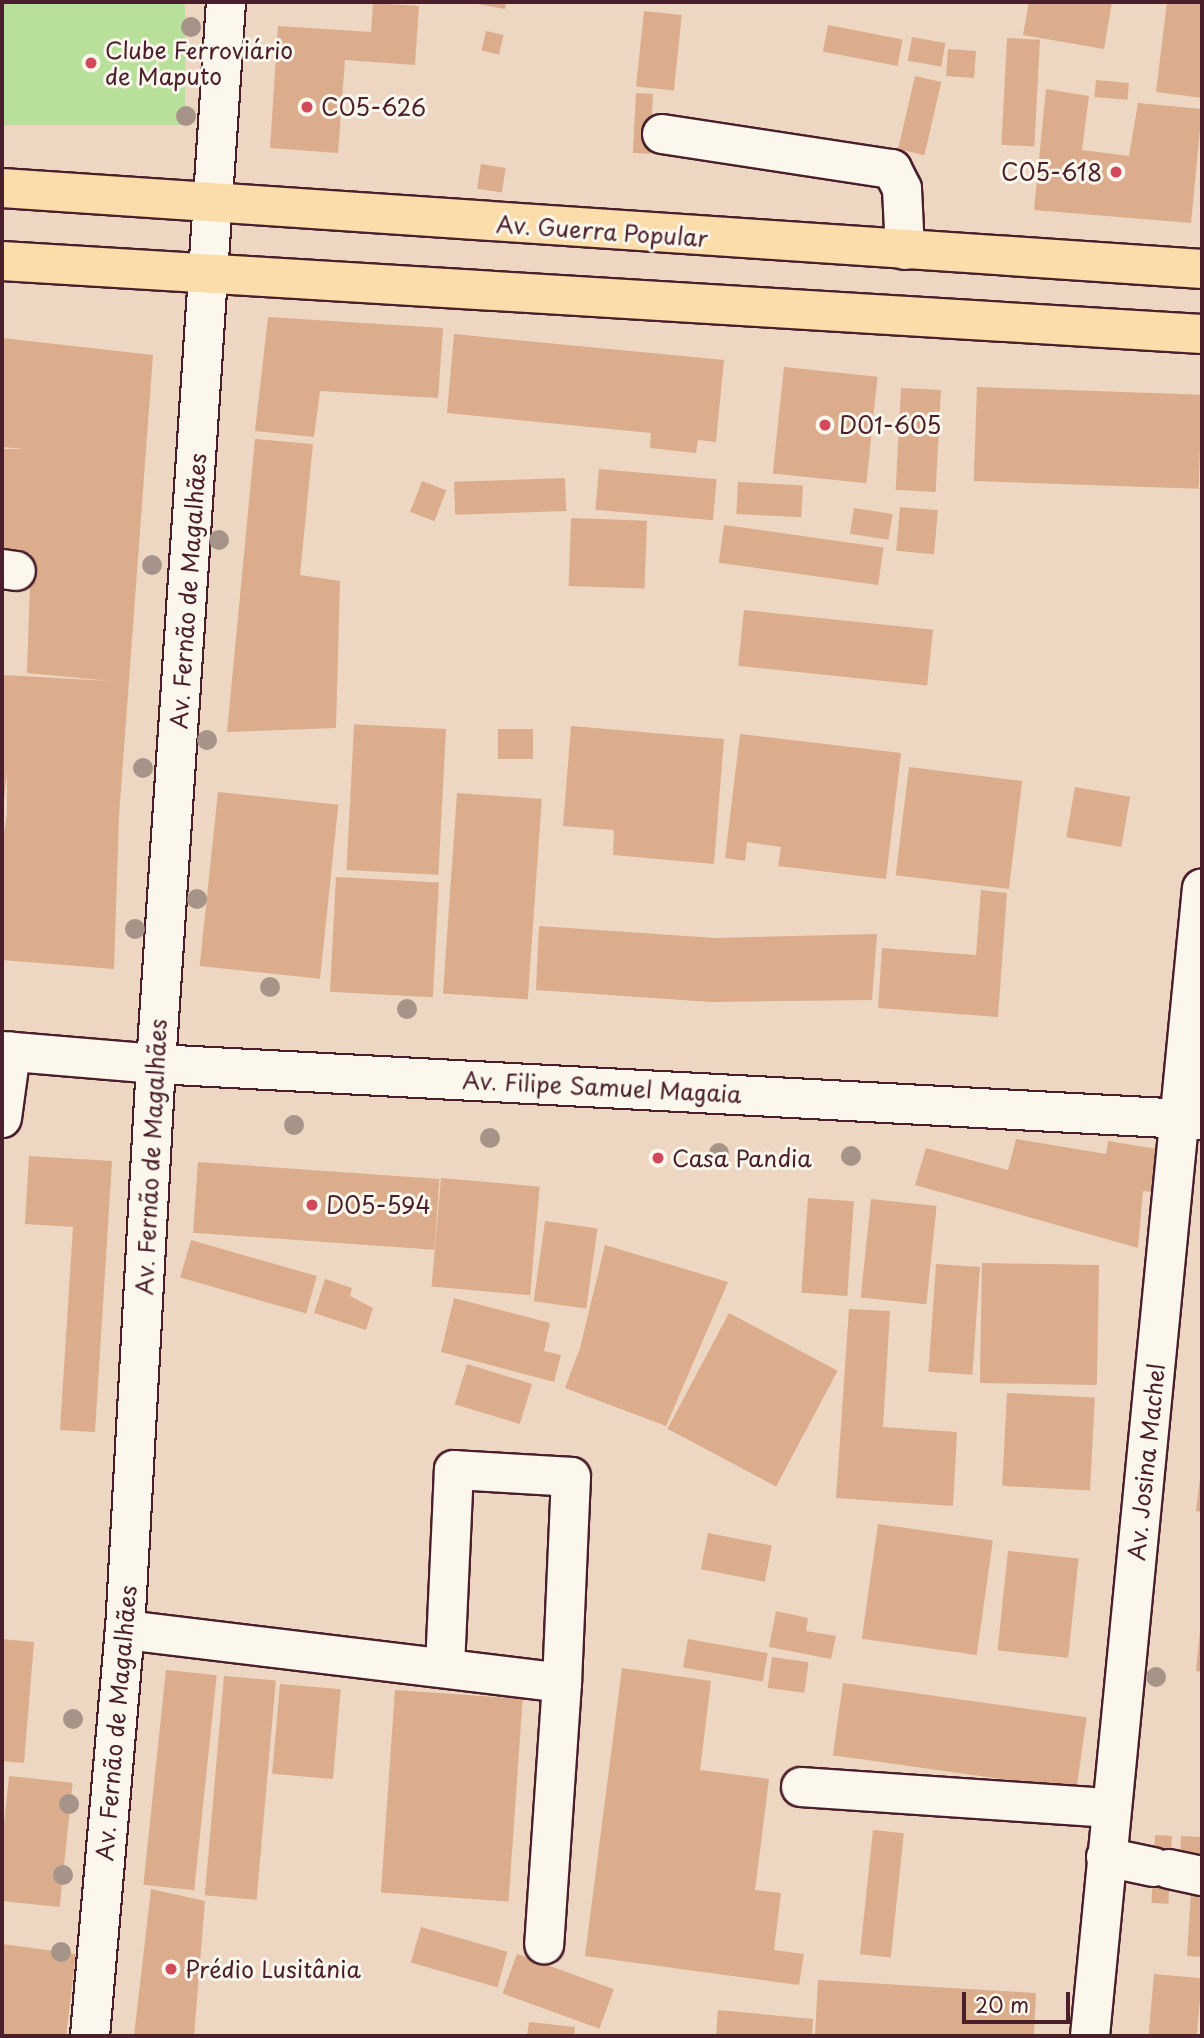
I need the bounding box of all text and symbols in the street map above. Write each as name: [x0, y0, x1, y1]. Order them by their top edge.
place label: Clube Ferroviário de Maputo: [105, 36, 296, 90]
marker: Clube Ferroviário de Maputo: [83, 55, 99, 71]
place label: C05-626: [321, 93, 426, 121]
marker: C05-626: [299, 99, 315, 115]
place label: C05-618: [1001, 158, 1102, 186]
marker: C05-618: [1108, 164, 1124, 180]
street label: Av. Guerra Popular: [495, 210, 709, 252]
place label: D01-605: [839, 411, 941, 439]
marker: D01-605: [817, 417, 833, 433]
street label: Av. Fernão de Magalhães: [164, 451, 212, 731]
street label: Av. Fernão de Magalhães: [130, 1017, 172, 1297]
street label: Av. Filipe Samuel Magaia: [462, 1066, 742, 1108]
place label: Casa Pandia: [672, 1144, 812, 1172]
marker: Casa Pandia: [650, 1150, 666, 1166]
place label: D05-594: [326, 1191, 431, 1219]
marker: D05-594: [304, 1197, 320, 1213]
street label: Av. Josina Machel: [1122, 1362, 1170, 1562]
street label: Av. Fernão de Magalhães: [90, 1583, 142, 1863]
place label: Prédio Lusitânia: [185, 1955, 361, 1983]
marker: Prédio Lusitânia: [163, 1961, 179, 1977]
scale bar: [966, 1979, 1074, 2023]
text: 20 m: [975, 1988, 1029, 2020]

